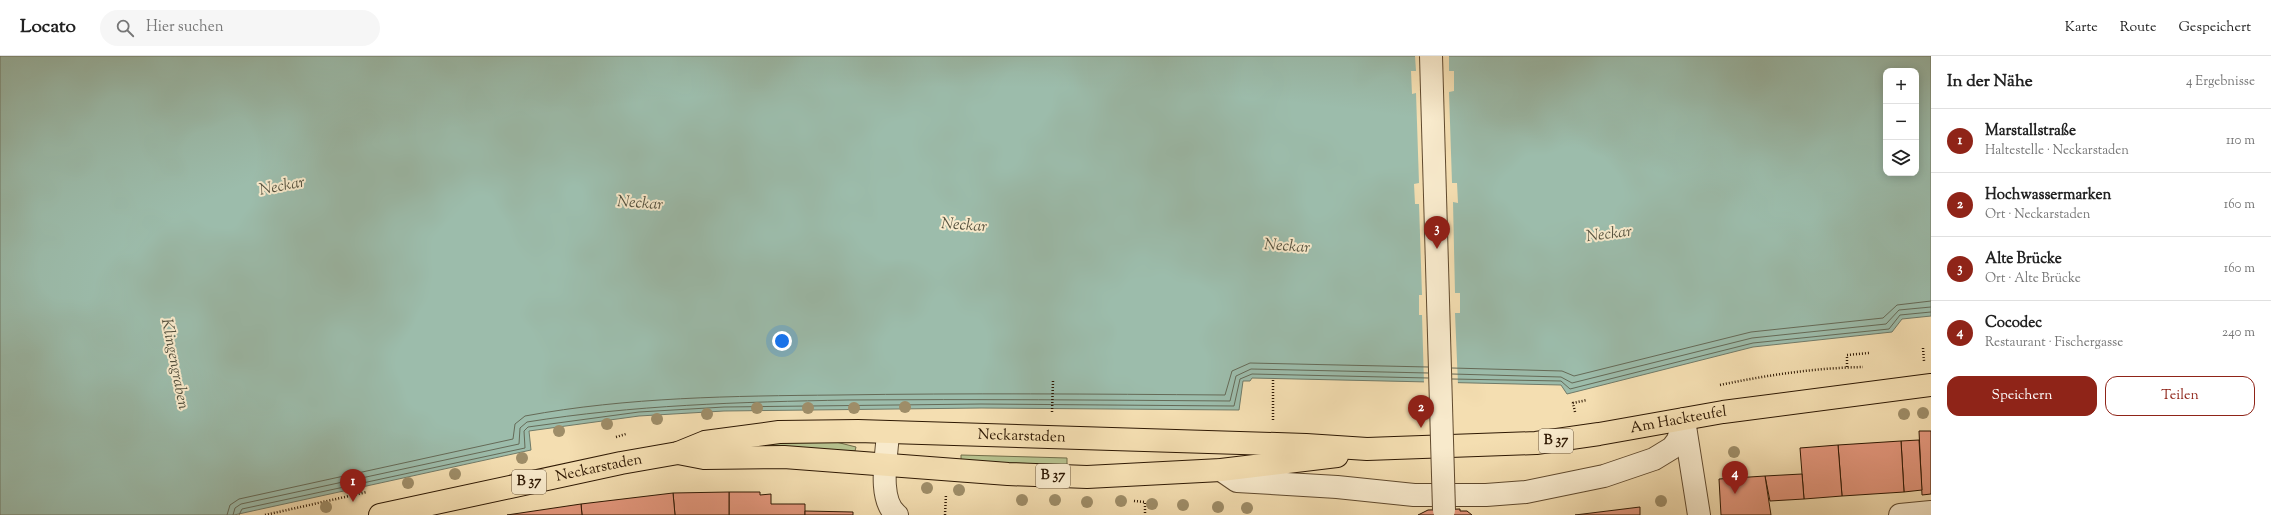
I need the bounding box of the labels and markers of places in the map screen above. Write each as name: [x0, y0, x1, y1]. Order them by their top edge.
pin: 3: [1424, 216, 1450, 249]
pin: 2: [1408, 395, 1434, 428]
pin: 4: [1722, 461, 1748, 494]
pin: 1: [340, 469, 366, 502]

